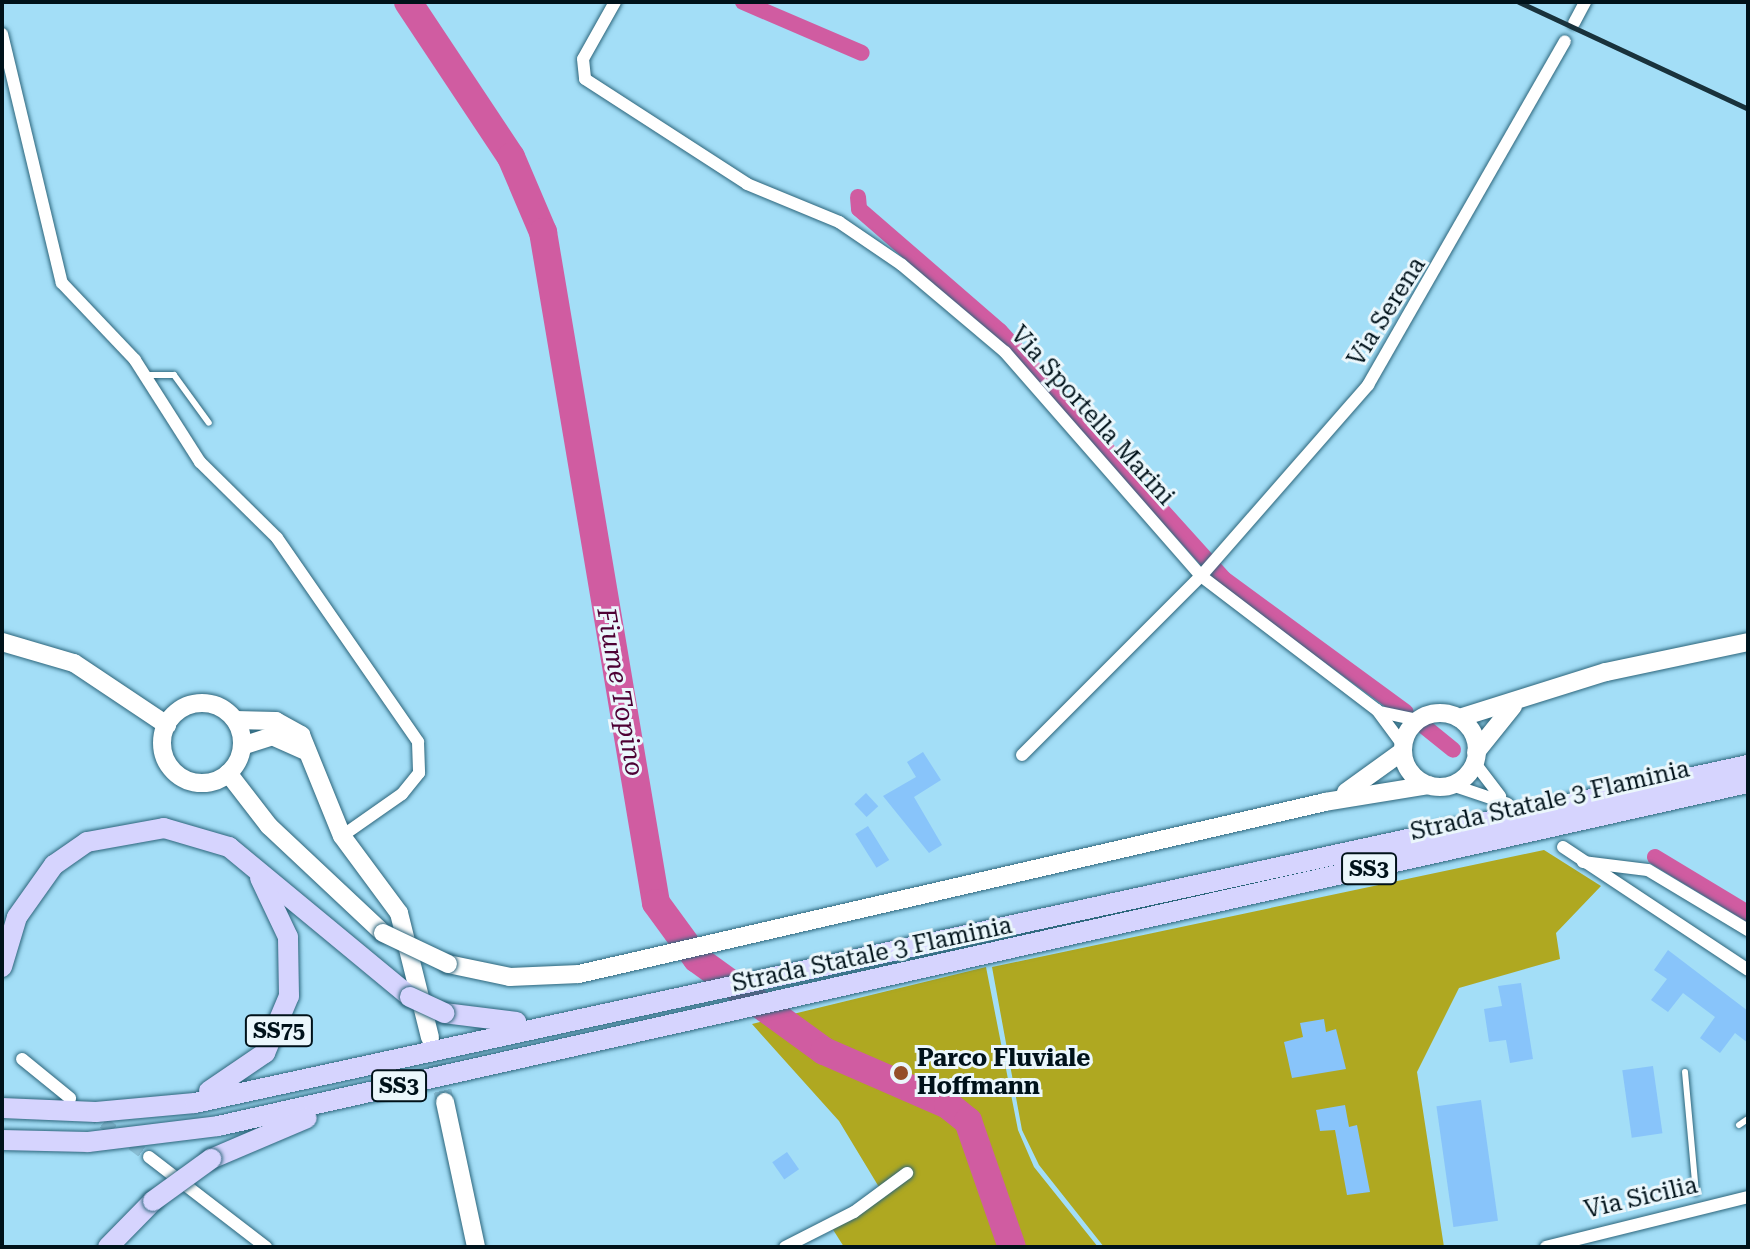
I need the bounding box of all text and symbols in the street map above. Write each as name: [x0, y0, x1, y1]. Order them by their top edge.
street label: Via Serena: [1342, 252, 1432, 372]
street label: Via Sportella Marini: [1004, 321, 1180, 511]
water label: Fiume Topino: [590, 605, 650, 779]
street label: Strada Statale 3 Flaminia: [1408, 755, 1692, 847]
road number: SS3: [1341, 851, 1397, 887]
street label: Strada Statale 3 Flaminia: [729, 911, 1015, 999]
road number: SS75: [243, 1013, 315, 1049]
place label: Parco Fluviale Hoffmann: [917, 1045, 1090, 1101]
marker: Parco Fluviale Hoffmann: [892, 1064, 910, 1082]
road number: SS3: [371, 1068, 427, 1104]
street label: Via Sicilia: [1582, 1171, 1700, 1225]

